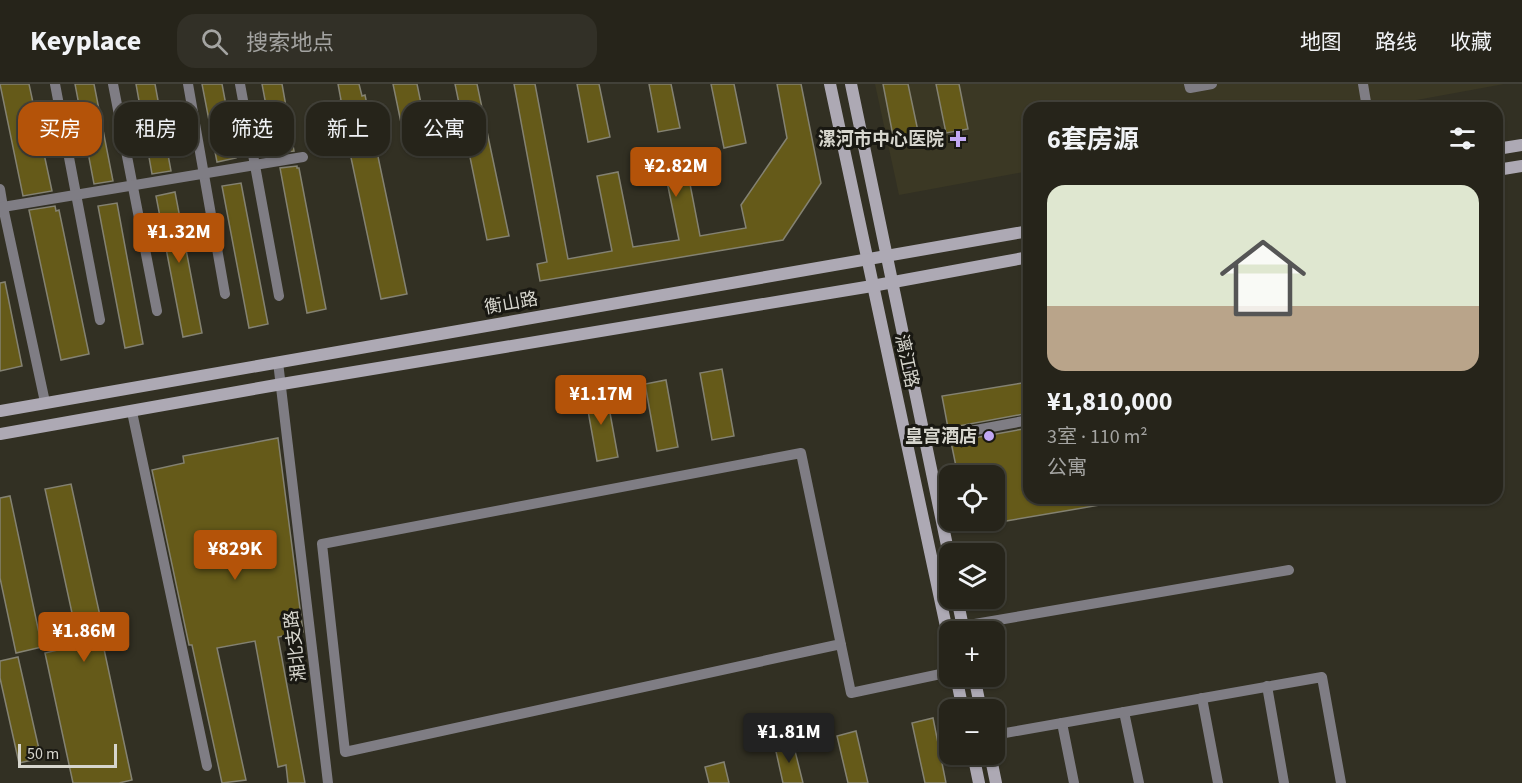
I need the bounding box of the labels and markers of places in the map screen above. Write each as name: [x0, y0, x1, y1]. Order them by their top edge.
place label: 漯河市中心医院: [818, 127, 944, 152]
marker: 漯河市中心医院: [949, 130, 967, 148]
pin: ¥2.82M: [627, 147, 725, 198]
pin: ¥1.32M: [130, 213, 228, 264]
pin: ¥1.17M: [552, 375, 650, 426]
place label: 皇宫酒店: [905, 424, 977, 449]
marker: 皇宫酒店: [982, 429, 996, 443]
pin: ¥829K: [193, 530, 277, 581]
pin: ¥1.86M: [35, 612, 133, 663]
pin: ¥1.81M: [740, 713, 838, 764]

